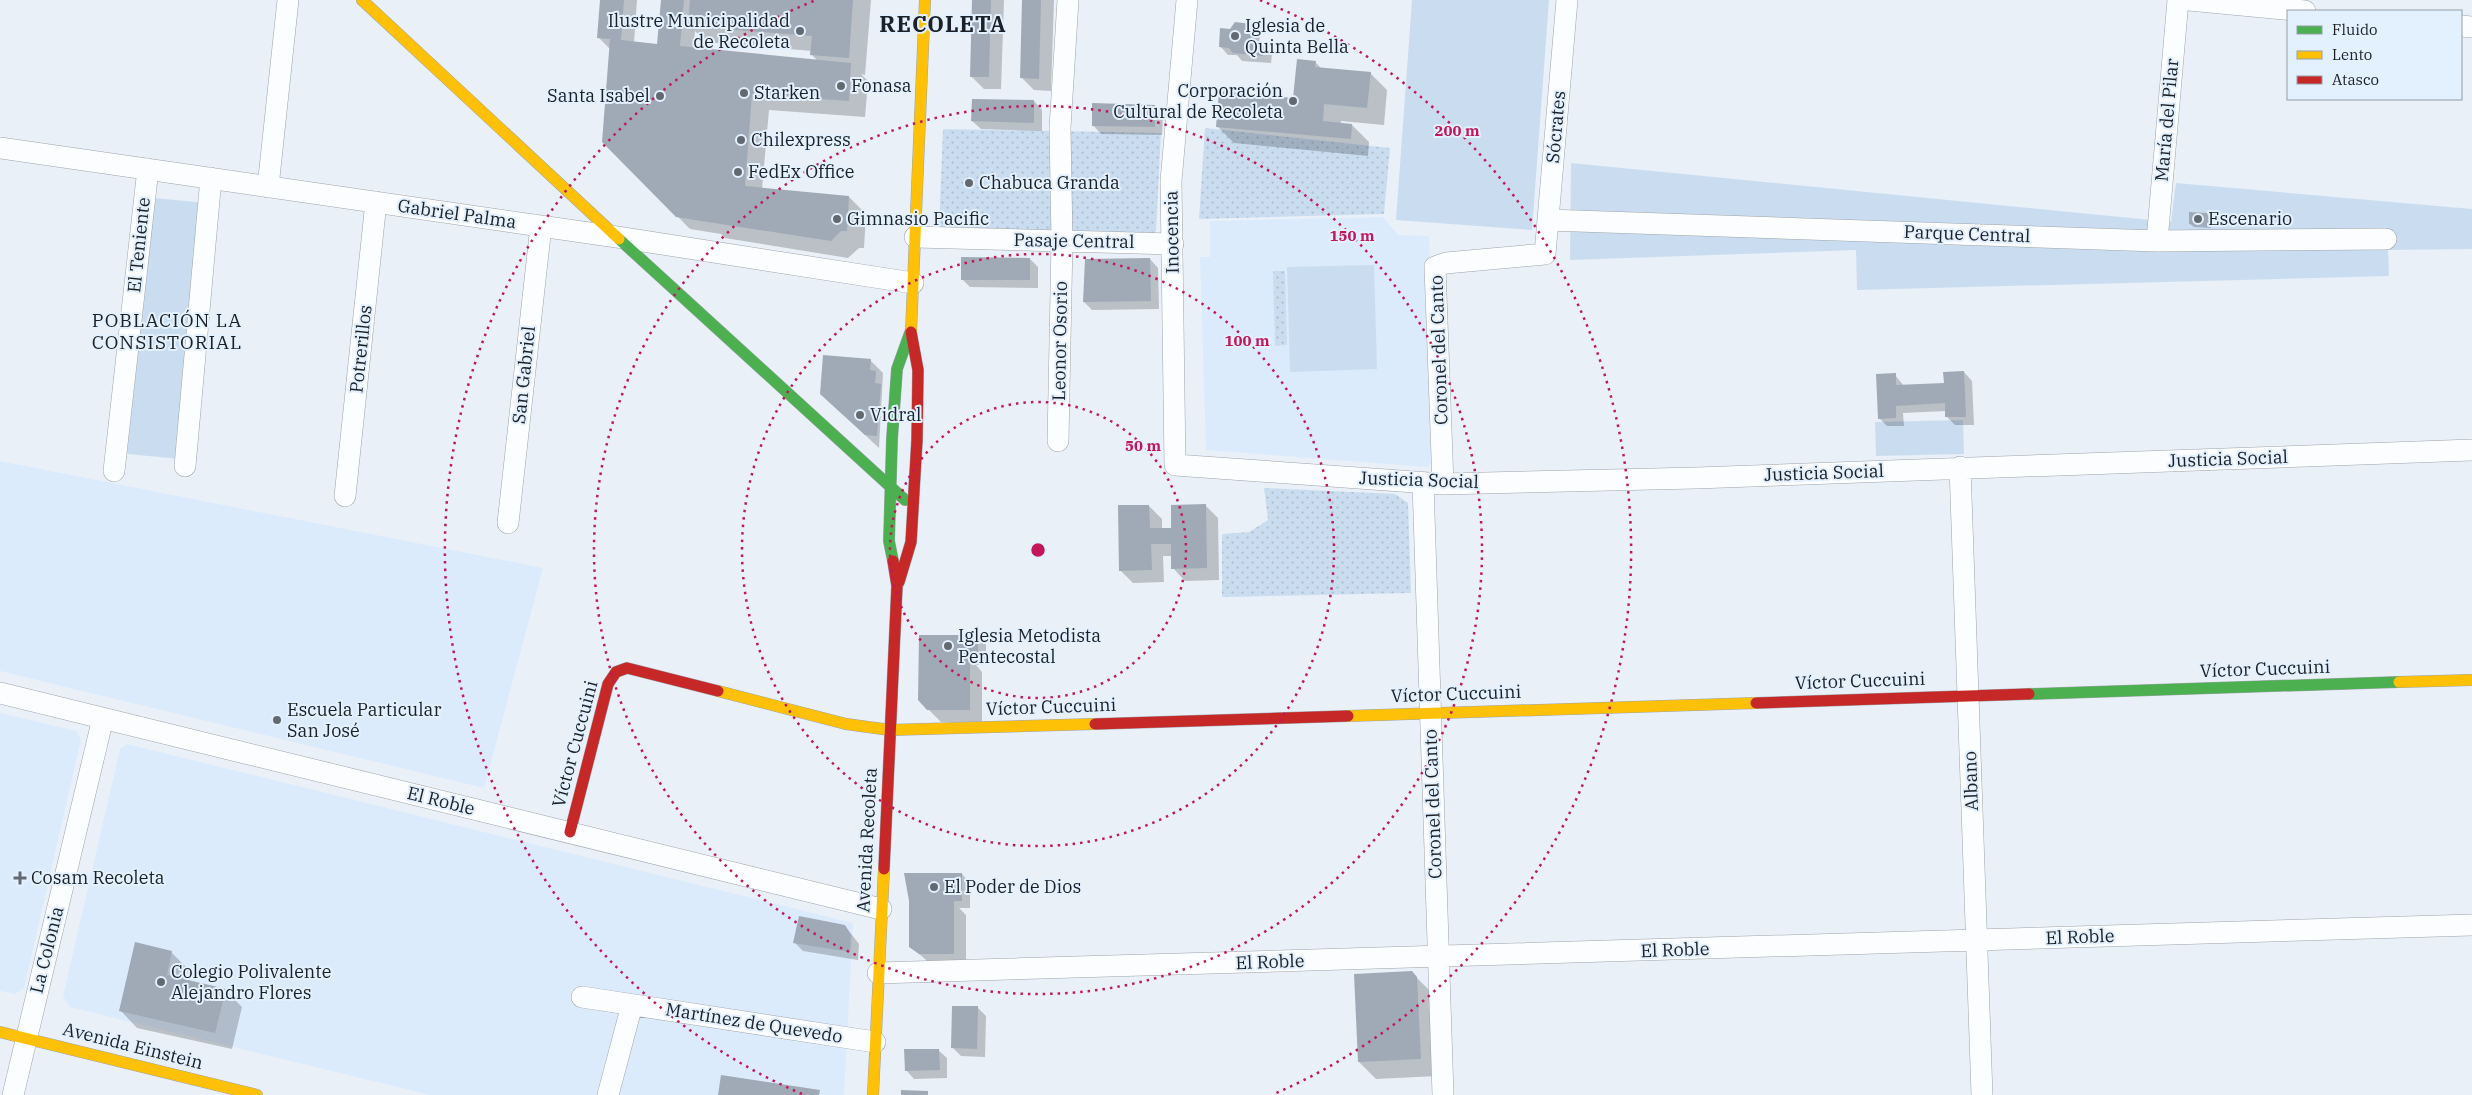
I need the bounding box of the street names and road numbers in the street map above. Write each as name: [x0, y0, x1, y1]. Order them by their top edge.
street label: María del Pilar: [2150, 57, 2183, 182]
street label: Sócrates: [1541, 90, 1570, 164]
street label: Inocencia: [1159, 190, 1184, 274]
street label: Gabriel Palma: [396, 194, 518, 233]
street label: El Teniente: [122, 196, 155, 294]
street label: Parque Central: [1903, 220, 2031, 247]
street label: Pasaje Central: [1013, 228, 1135, 253]
street label: Coronel del Canto: [1424, 275, 1453, 425]
street label: Leonor Osorio: [1047, 281, 1072, 401]
street label: Potrerillos: [344, 304, 377, 394]
street label: San Gabriel: [507, 325, 540, 425]
street label: Justicia Social: [2168, 445, 2288, 472]
street label: Justicia Social: [1764, 459, 1884, 486]
street label: Justicia Social: [1359, 466, 1479, 493]
street label: Víctor Cuccuini: [2199, 655, 2331, 682]
street label: Víctor Cuccuini: [1794, 667, 1926, 694]
street label: Víctor Cuccuini: [547, 678, 603, 810]
street label: Víctor Cuccuini: [1390, 680, 1522, 707]
street label: Víctor Cuccuini: [985, 693, 1117, 720]
street label: Coronel del Canto: [1418, 729, 1447, 879]
street label: Albano: [1958, 751, 1983, 811]
street label: Avenida Recoleta: [851, 767, 882, 913]
street label: El Roble: [405, 781, 477, 820]
street label: La Colonia: [25, 904, 68, 996]
street label: El Roble: [2045, 924, 2115, 949]
street label: El Roble: [1640, 937, 1710, 962]
street label: El Roble: [1235, 949, 1305, 974]
street label: Martínez de Quevedo: [664, 997, 844, 1048]
street label: Avenida Einstein: [61, 1017, 206, 1074]

